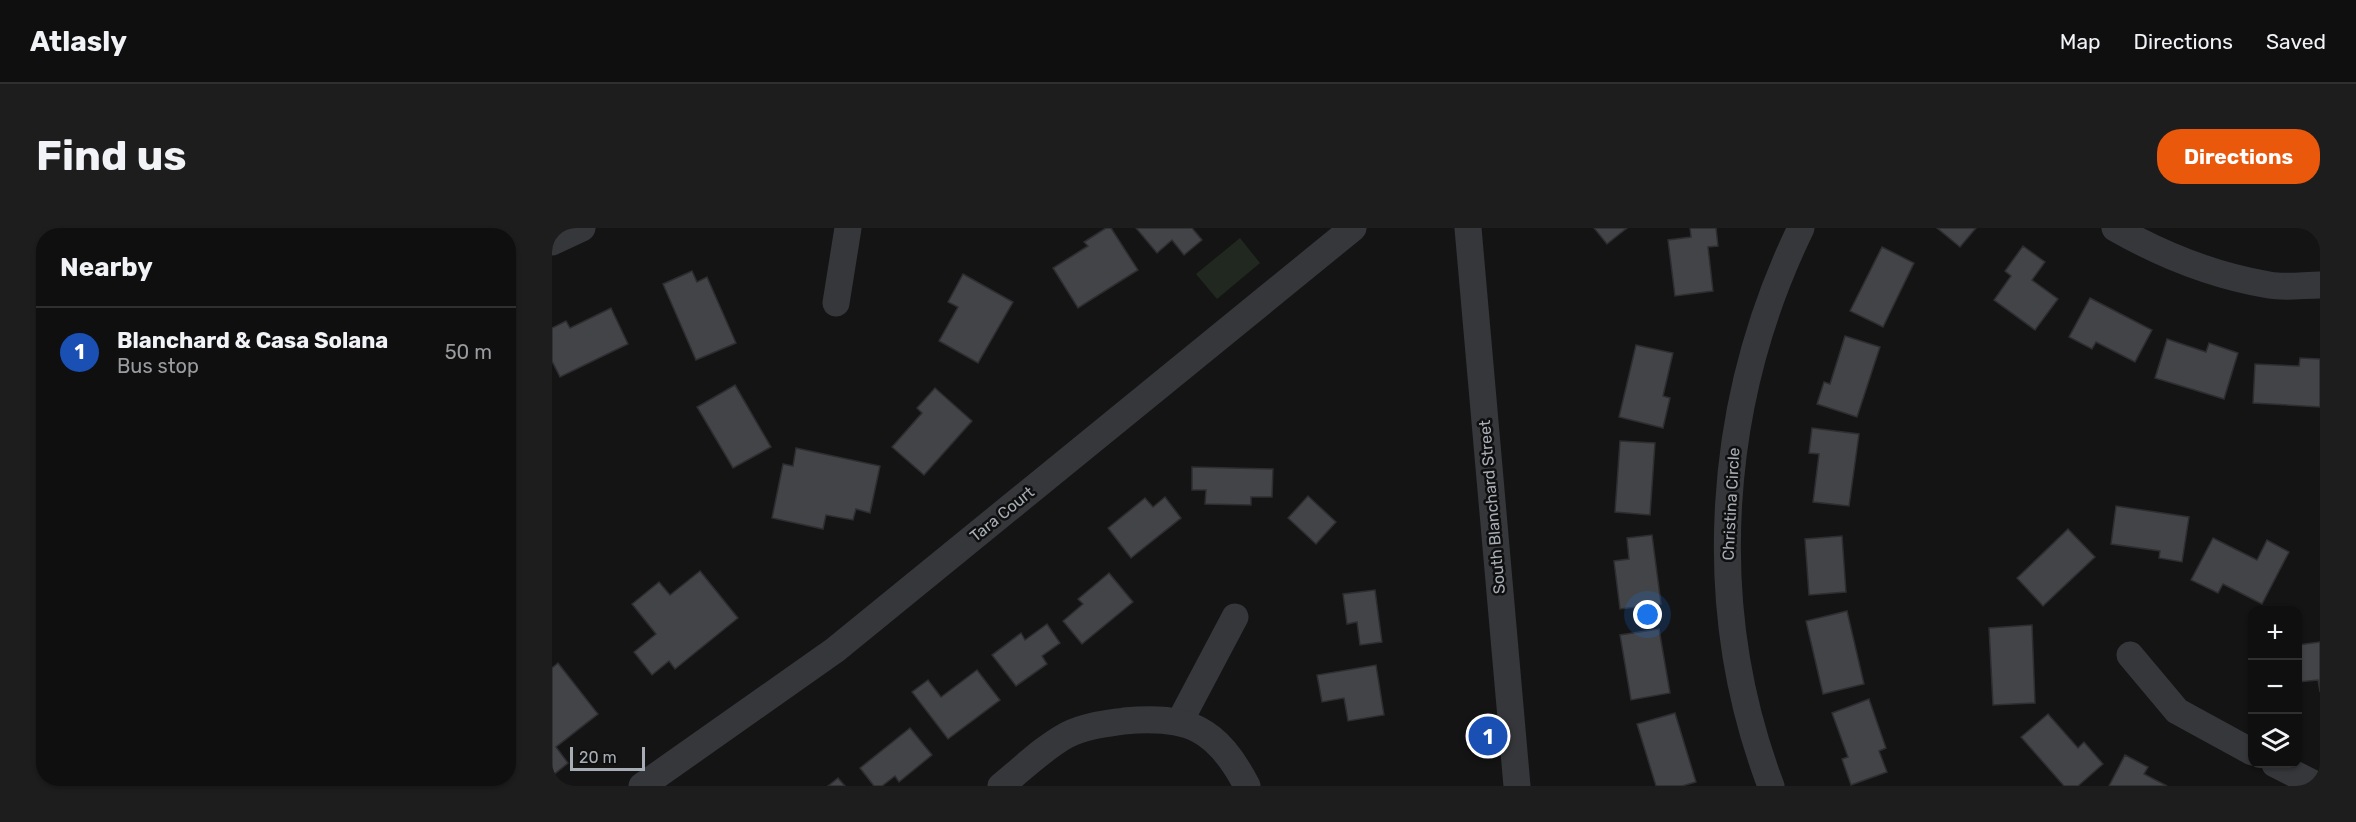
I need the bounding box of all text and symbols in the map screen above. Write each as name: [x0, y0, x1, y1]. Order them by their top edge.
text: Atlasly: [30, 25, 127, 58]
text: Map: [2060, 29, 2101, 54]
text: Directions: [2134, 29, 2233, 54]
text: Saved: [2266, 29, 2326, 54]
button: Directions: [2157, 129, 2320, 184]
text: Find us: [36, 131, 187, 181]
text: Nearby: [60, 252, 153, 283]
text: Blanchard & Casa Solana: [117, 327, 388, 354]
text: 1: [75, 340, 84, 364]
text: 50 m: [445, 340, 492, 364]
text: Bus stop: [117, 354, 199, 378]
street label: South Blanchard Street: [1475, 419, 1509, 595]
street label: Christina Circle: [1719, 447, 1743, 561]
street label: Tara Court: [966, 482, 1038, 546]
your location: [1633, 600, 1662, 629]
map controls: [2248, 606, 2302, 768]
button: +: [2248, 606, 2302, 660]
button: −: [2248, 660, 2302, 714]
pin: 1: [1468, 714, 1508, 758]
button: layers: [2248, 714, 2302, 768]
scale bar: [570, 744, 645, 772]
text: 20 m: [579, 748, 617, 767]

